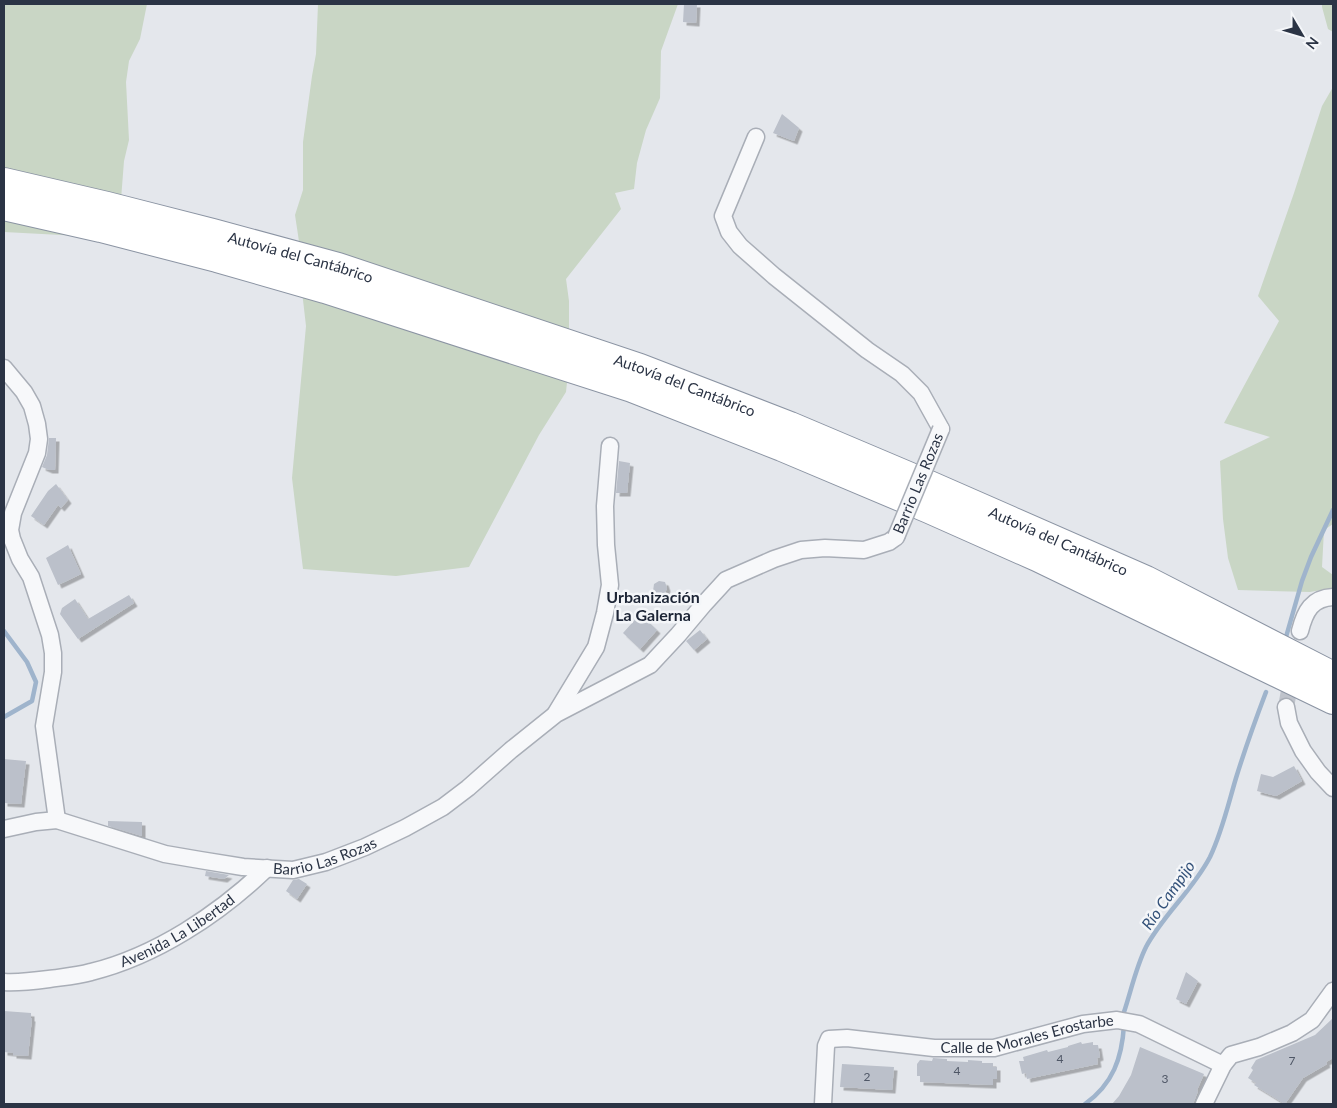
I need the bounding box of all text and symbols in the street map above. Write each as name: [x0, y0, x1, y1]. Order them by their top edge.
north arrow: [1277, 10, 1327, 60]
text: N: [1303, 34, 1323, 53]
street label: Autovía del Cantábrico: [226, 228, 376, 286]
street label: Autovía del Cantábrico: [612, 350, 758, 420]
street label: Barrio Las Rozas: [888, 430, 946, 536]
street label: Autovía del Cantábrico: [986, 502, 1131, 579]
district label: Urbanización La Galerna: [606, 587, 700, 624]
street label: Barrio Las Rozas: [273, 833, 379, 878]
water label: Río Campijo: [1137, 857, 1198, 933]
street label: Avenida La Libertad: [117, 890, 238, 970]
street label: Calle de Morales Erostarbe: [940, 1010, 1115, 1056]
house number: 4: [1057, 1051, 1064, 1066]
house number: 7: [1289, 1053, 1296, 1068]
house number: 4: [954, 1063, 961, 1078]
house number: 2: [864, 1069, 871, 1084]
house number: 3: [1162, 1071, 1169, 1086]

